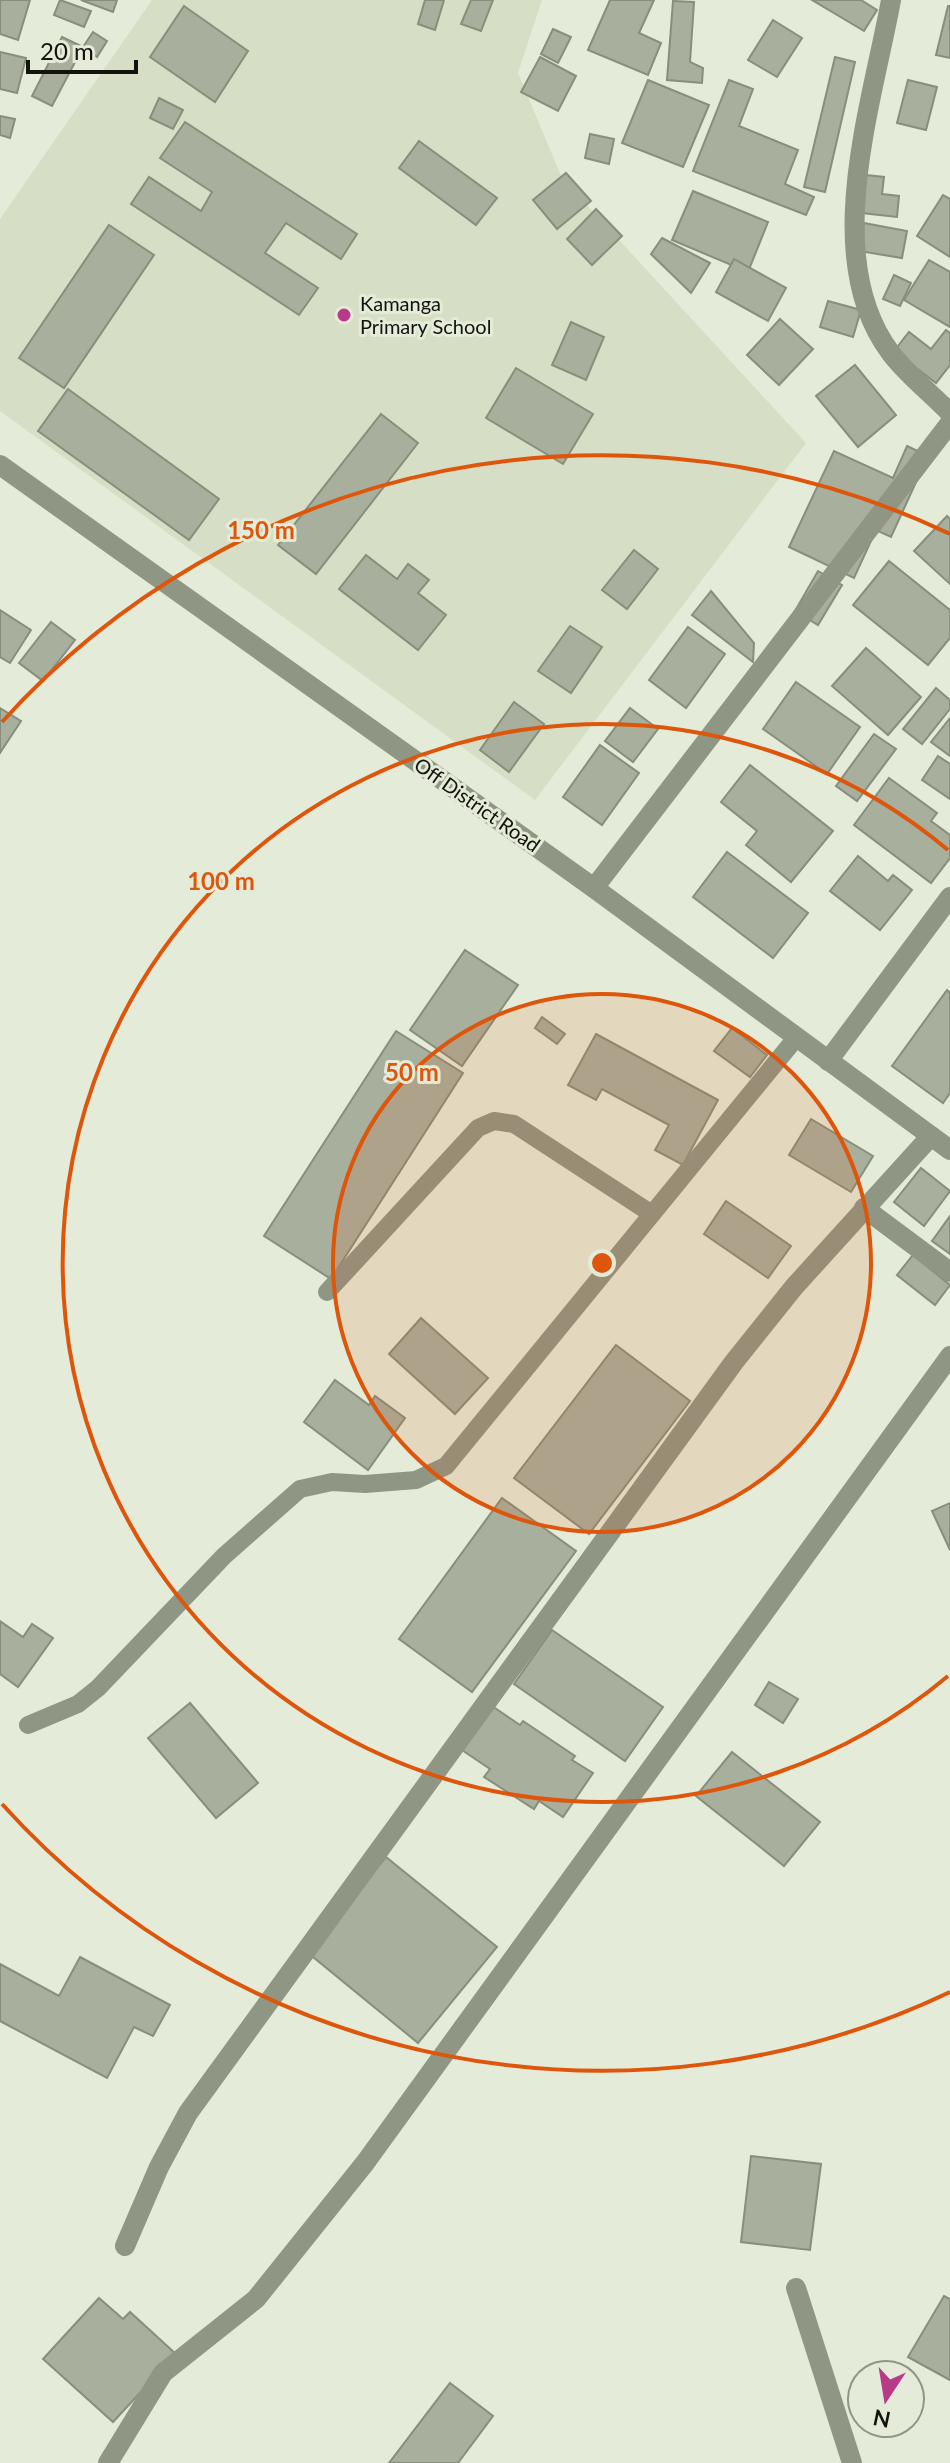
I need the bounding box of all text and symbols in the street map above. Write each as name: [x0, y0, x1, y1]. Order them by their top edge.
scale bar: [28, 24, 136, 74]
text: 20 m: [40, 36, 94, 65]
place label: Kamanga Primary School: [360, 291, 491, 338]
marker: Kamanga Primary School: [335, 306, 353, 324]
text: 150 m: [227, 515, 295, 544]
street label: Off District Road: [410, 752, 545, 856]
text: 100 m: [187, 866, 255, 895]
text: 50 m: [385, 1057, 439, 1086]
centre of rings: [588, 1249, 616, 1277]
north arrow: [846, 2359, 926, 2439]
text: N: [871, 2404, 893, 2434]

